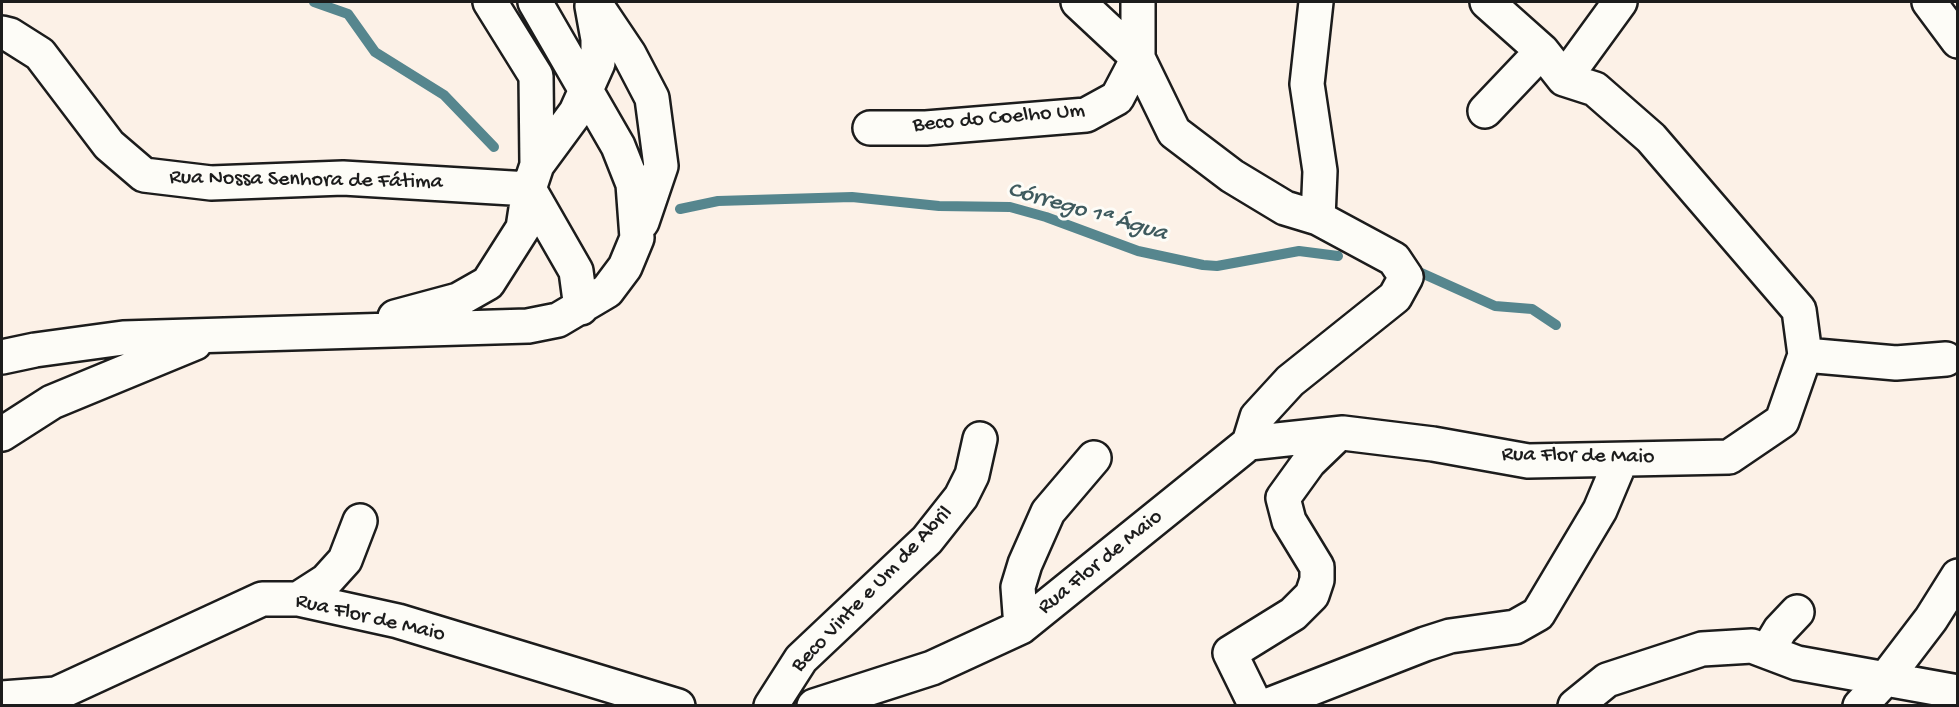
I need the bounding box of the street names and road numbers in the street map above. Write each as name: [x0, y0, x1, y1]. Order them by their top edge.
street label: Beco do Coelho Um: [912, 98, 1086, 140]
street label: Rua Nossa Senhora de Fátima: [169, 165, 443, 197]
street label: Rua Flor de Maio: [1501, 442, 1655, 472]
street label: Beco Vinte e Um de Abril: [787, 501, 959, 679]
street label: Rua Flor de Maio: [1033, 505, 1169, 621]
street label: Rua Flor de Maio: [293, 589, 447, 649]

